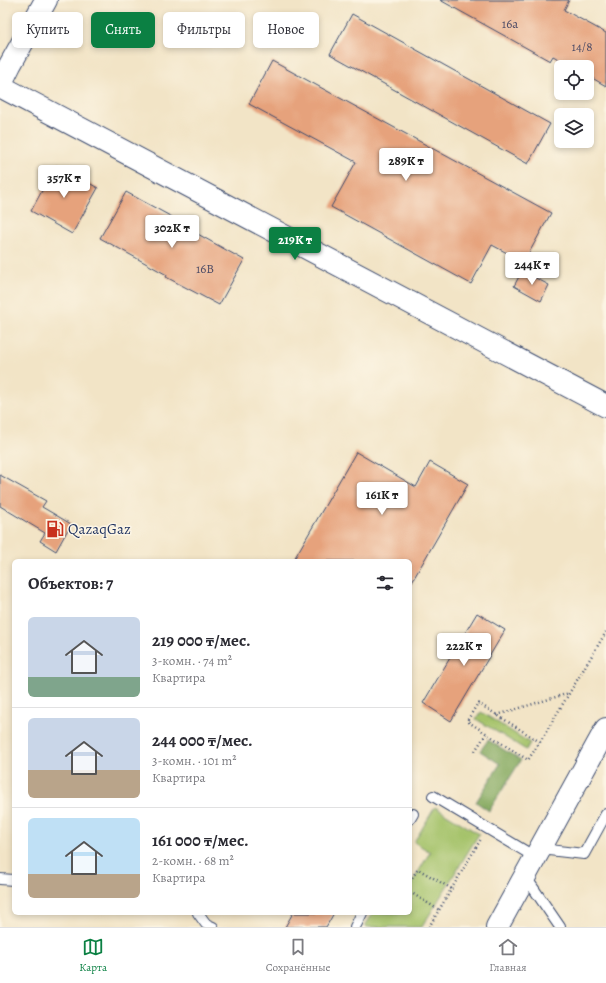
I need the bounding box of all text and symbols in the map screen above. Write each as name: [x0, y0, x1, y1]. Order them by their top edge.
chip: Купить: [12, 12, 83, 48]
chip: Снять: [91, 12, 155, 48]
chip: Фильтры: [163, 12, 245, 48]
chip: Новое: [253, 12, 319, 48]
house number: 16а: [502, 15, 518, 32]
house number: 14/8: [572, 38, 592, 55]
map controls: [554, 60, 594, 148]
button: locate: [554, 60, 594, 100]
button: layers: [554, 108, 594, 148]
pin: 289K ₸: [373, 148, 439, 182]
text: 289K ₸: [388, 152, 424, 169]
pin: 357K ₸: [31, 165, 97, 199]
text: 357K ₸: [47, 169, 81, 186]
pin: 302K ₸: [139, 215, 205, 249]
text: 302K ₸: [154, 219, 190, 236]
pin: 219K ₸: [262, 227, 328, 261]
text: 219K ₸: [278, 231, 312, 248]
pin: 244K ₸: [499, 252, 565, 286]
text: 244K ₸: [514, 256, 550, 273]
house number: 16В: [196, 260, 214, 277]
pin: 161K ₸: [349, 482, 415, 516]
text: 161K ₸: [366, 486, 398, 503]
fuel station icon: QazaqGaz: [45, 519, 65, 539]
place label: QazaqGaz: [68, 519, 131, 539]
text: Объектов: 7: [28, 572, 113, 595]
icon: filters: [374, 572, 396, 594]
text: 219 000 ₸/мес.: [152, 629, 251, 652]
icon: home: [60, 633, 108, 681]
pin: 222K ₸: [431, 633, 497, 667]
text: 222K ₸: [446, 637, 482, 654]
text: 3-комн. · 74 m²: [152, 652, 232, 669]
text: Квартира: [152, 669, 206, 686]
text: 244 000 ₸/мес.: [152, 729, 253, 752]
icon: home: [60, 734, 108, 782]
text: 3-комн. · 101 m²: [152, 752, 237, 769]
text: Квартира: [152, 769, 206, 786]
text: 161 000 ₸/мес.: [152, 829, 249, 852]
icon: home: [60, 834, 108, 882]
text: 2-комн. · 68 m²: [152, 852, 234, 869]
text: Квартира: [152, 869, 206, 886]
tab: Карта: [79, 936, 107, 975]
tab: Сохранённые: [266, 936, 331, 975]
tab: Главная: [489, 936, 527, 975]

